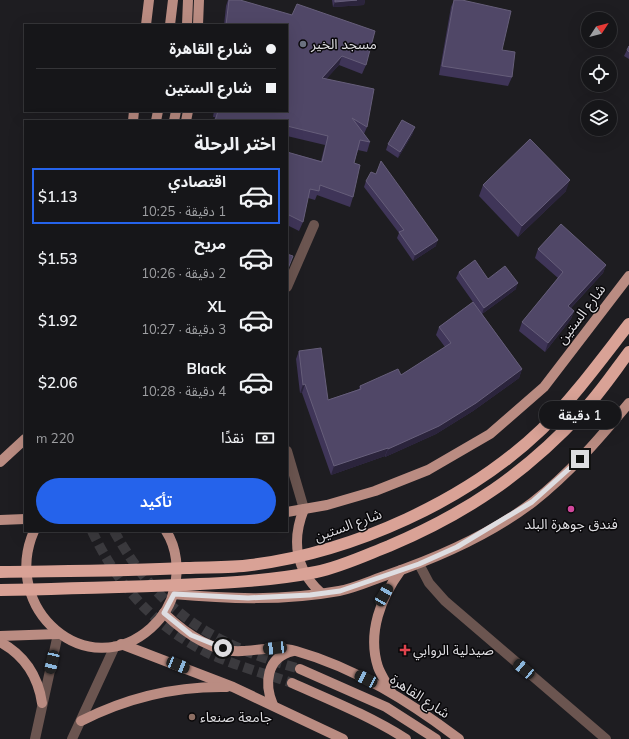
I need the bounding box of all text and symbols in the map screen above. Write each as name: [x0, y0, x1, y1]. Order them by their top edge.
north arrow: [581, 12, 617, 48]
map controls: [581, 12, 617, 136]
place label: مسجد الخير: [310, 35, 377, 53]
text: شارع القاهرة: [169, 39, 252, 58]
marker: مسجد الخير: [298, 39, 308, 49]
button: locate: [581, 56, 617, 92]
text: شارع الستين: [165, 78, 252, 97]
button: layers: [581, 100, 617, 136]
text: اختر الرحلة: [194, 132, 276, 155]
text: اقتصادي: [168, 172, 226, 191]
icon: car: [238, 178, 274, 214]
text: $1.13: [38, 187, 78, 206]
text: 1 دقيقة · 10:25: [141, 203, 226, 219]
text: مريح: [194, 234, 226, 253]
icon: car: [238, 240, 274, 276]
text: $1.53: [38, 249, 78, 268]
text: 2 دقيقة · 10:26: [141, 265, 226, 281]
street label: شارع الستين: [553, 280, 611, 349]
text: XL: [208, 297, 226, 316]
icon: car: [238, 302, 274, 338]
text: $1.92: [38, 311, 78, 330]
text: 3 دقيقة · 10:27: [141, 321, 226, 337]
text: Black: [187, 359, 226, 378]
icon: car: [238, 364, 274, 400]
text: $2.06: [38, 373, 78, 392]
text: 4 دقيقة · 10:28: [141, 383, 226, 399]
callout: 1 دقيقة: [539, 401, 621, 429]
text: 1 دقيقة: [559, 407, 601, 423]
icon: cash: [254, 427, 276, 449]
text: نقدًا: [221, 428, 244, 447]
text: 220 m: [36, 430, 74, 446]
route end: [571, 450, 589, 468]
button: تأكيد: [36, 478, 276, 524]
street label: شارع الستين: [312, 504, 385, 547]
marker: فندق جوهرة البلد: [566, 504, 576, 514]
place label: فندق جوهرة البلد: [524, 515, 618, 533]
car: [373, 582, 395, 608]
route start: [214, 639, 232, 657]
car: [262, 641, 288, 655]
place label: صيدلية الروابي: [413, 641, 494, 661]
marker: صيدلية الروابي: [400, 645, 410, 655]
car: [43, 649, 61, 675]
car: [165, 655, 191, 675]
car: [511, 657, 537, 681]
car: [353, 668, 379, 690]
street label: شارع القاهرة: [386, 670, 453, 724]
place label: جامعة صنعاء: [200, 708, 272, 726]
marker: جامعة صنعاء: [187, 712, 197, 722]

